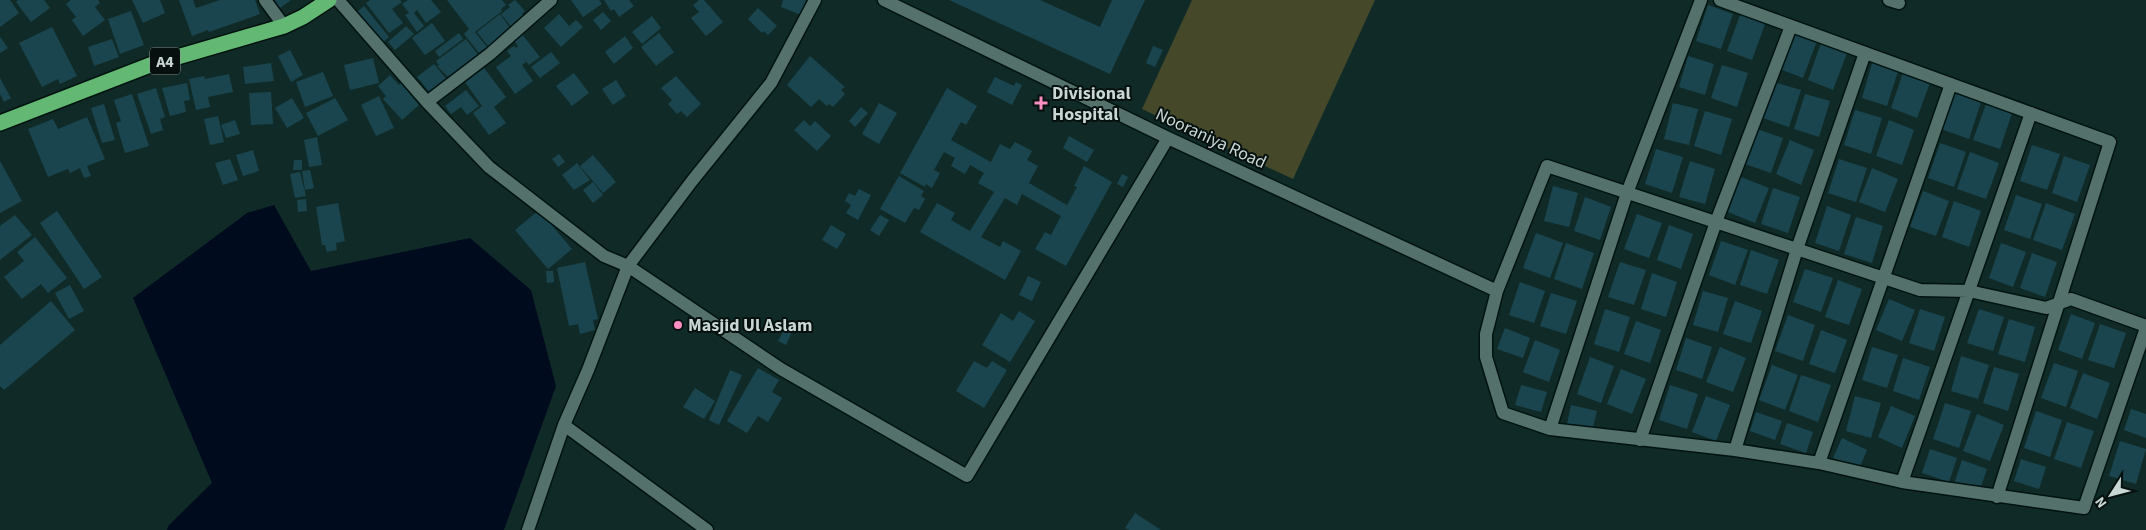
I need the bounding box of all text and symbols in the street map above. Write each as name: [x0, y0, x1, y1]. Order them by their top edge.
road number: A4: [150, 48, 180, 74]
place label: Divisional Hospital: [1052, 81, 1131, 127]
marker: Divisional Hospital: [1034, 96, 1048, 110]
street label: Nooraniya Road: [1151, 102, 1270, 175]
place label: Masjid Ul Aslam: [688, 313, 812, 338]
marker: Masjid Ul Aslam: [672, 319, 684, 331]
north arrow: [2086, 470, 2136, 520]
text: N: [2090, 492, 2112, 512]

